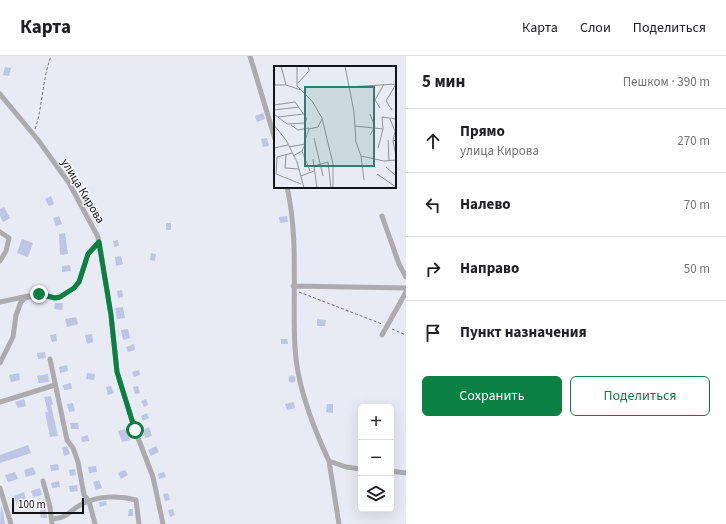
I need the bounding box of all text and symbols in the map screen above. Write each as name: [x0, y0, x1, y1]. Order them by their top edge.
text: Карта: [20, 14, 71, 41]
text: Карта: [522, 18, 558, 38]
text: Слои: [580, 18, 611, 38]
text: Поделиться: [633, 18, 706, 38]
inset map: [274, 66, 396, 188]
text: 5 мин: [422, 70, 465, 94]
text: Пешком · 390 m: [623, 73, 710, 91]
text: Прямо: [460, 121, 505, 142]
icon: ahead: [422, 130, 444, 152]
text: 270 m: [677, 132, 710, 150]
text: улица Кирова: [460, 142, 539, 160]
street label: улица Кирова: [57, 156, 109, 227]
icon: left: [422, 194, 444, 216]
text: Налево: [460, 194, 511, 215]
text: 70 m: [684, 196, 710, 214]
icon: right: [422, 258, 444, 280]
text: Направо: [460, 258, 519, 279]
text: 50 m: [684, 260, 710, 278]
route end: [30, 285, 48, 303]
icon: arrive: [422, 322, 444, 344]
text: Пункт назначения: [460, 322, 587, 343]
button: Сохранить: [422, 376, 562, 416]
button: Поделиться: [570, 376, 710, 416]
map controls: [358, 404, 394, 512]
button: +: [358, 404, 394, 440]
route start: [126, 421, 144, 439]
button: −: [358, 440, 394, 476]
button: layers: [358, 476, 394, 512]
scale bar: [12, 496, 84, 515]
text: 100 m: [18, 497, 46, 512]

